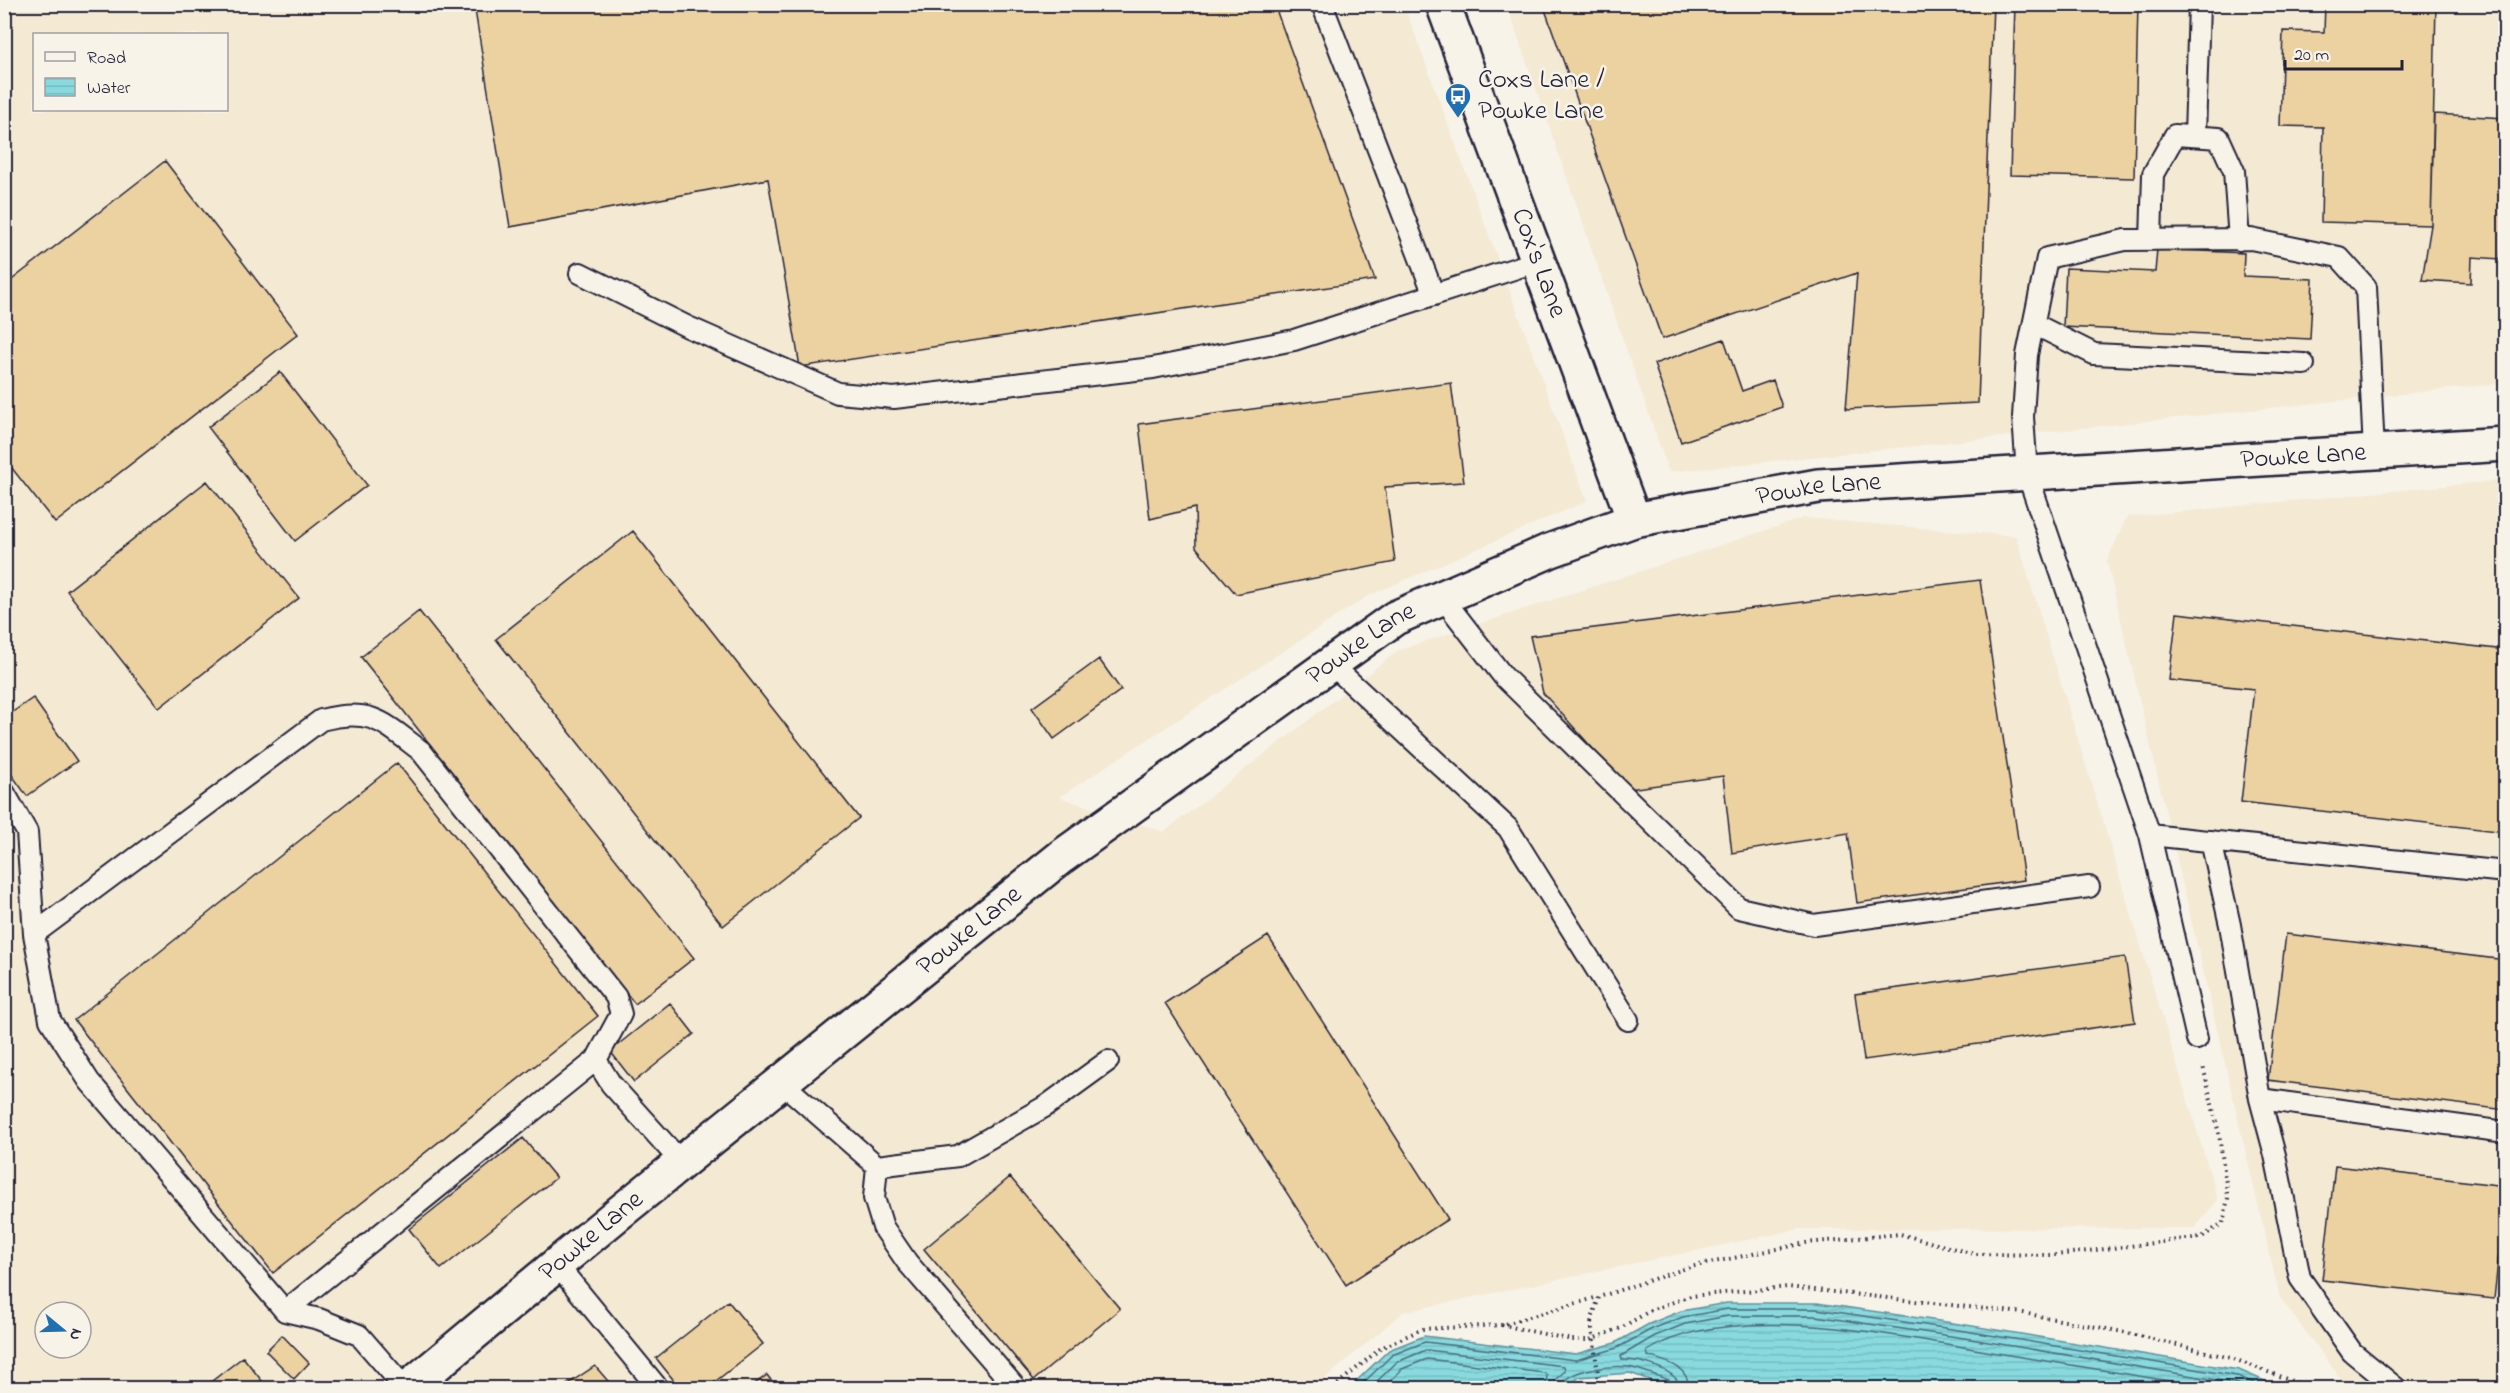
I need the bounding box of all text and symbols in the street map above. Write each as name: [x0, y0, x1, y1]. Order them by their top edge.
legend: [33, 33, 228, 111]
scale bar: [2285, 33, 2402, 71]
text: 20 m: [2294, 43, 2329, 69]
text: Road: [87, 46, 126, 72]
place label: Coxs Lane / Powke Lane: [1478, 61, 1605, 131]
text: Water: [87, 76, 131, 102]
bus stop icon: Coxs Lane / Powke Lane: [1443, 81, 1473, 119]
street label: Cox's Lane: [1501, 202, 1577, 324]
street label: Powke Lane: [2239, 433, 2368, 480]
street label: Powke Lane: [1753, 463, 1883, 517]
street label: Powke Lane: [1298, 592, 1422, 695]
street label: Powke Lane: [908, 876, 1031, 985]
street label: Powke Lane: [530, 1180, 653, 1291]
north arrow: [33, 1300, 93, 1360]
text: N: [62, 1325, 88, 1343]

